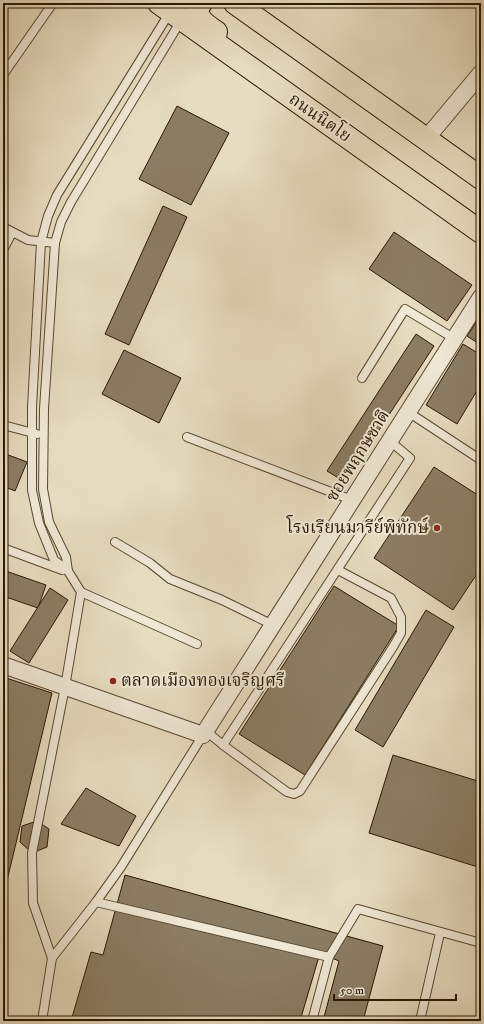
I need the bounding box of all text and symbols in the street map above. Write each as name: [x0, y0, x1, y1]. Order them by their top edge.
street label: ถนนนิตโย: [284, 86, 357, 148]
street label: ซอยพฤกษชาติ: [321, 406, 395, 506]
place label: โรงเรียนมารีย์พิทักษ์: [286, 514, 429, 539]
marker: โรงเรียนมารีย์พิทักษ์: [432, 523, 442, 533]
place label: ตลาดเมืองทองเจริญศรี: [121, 670, 284, 692]
marker: ตลาดเมืองทองเจริญศรี: [108, 676, 118, 686]
scale bar: [334, 976, 456, 1002]
text: 50 m: [340, 983, 364, 998]

